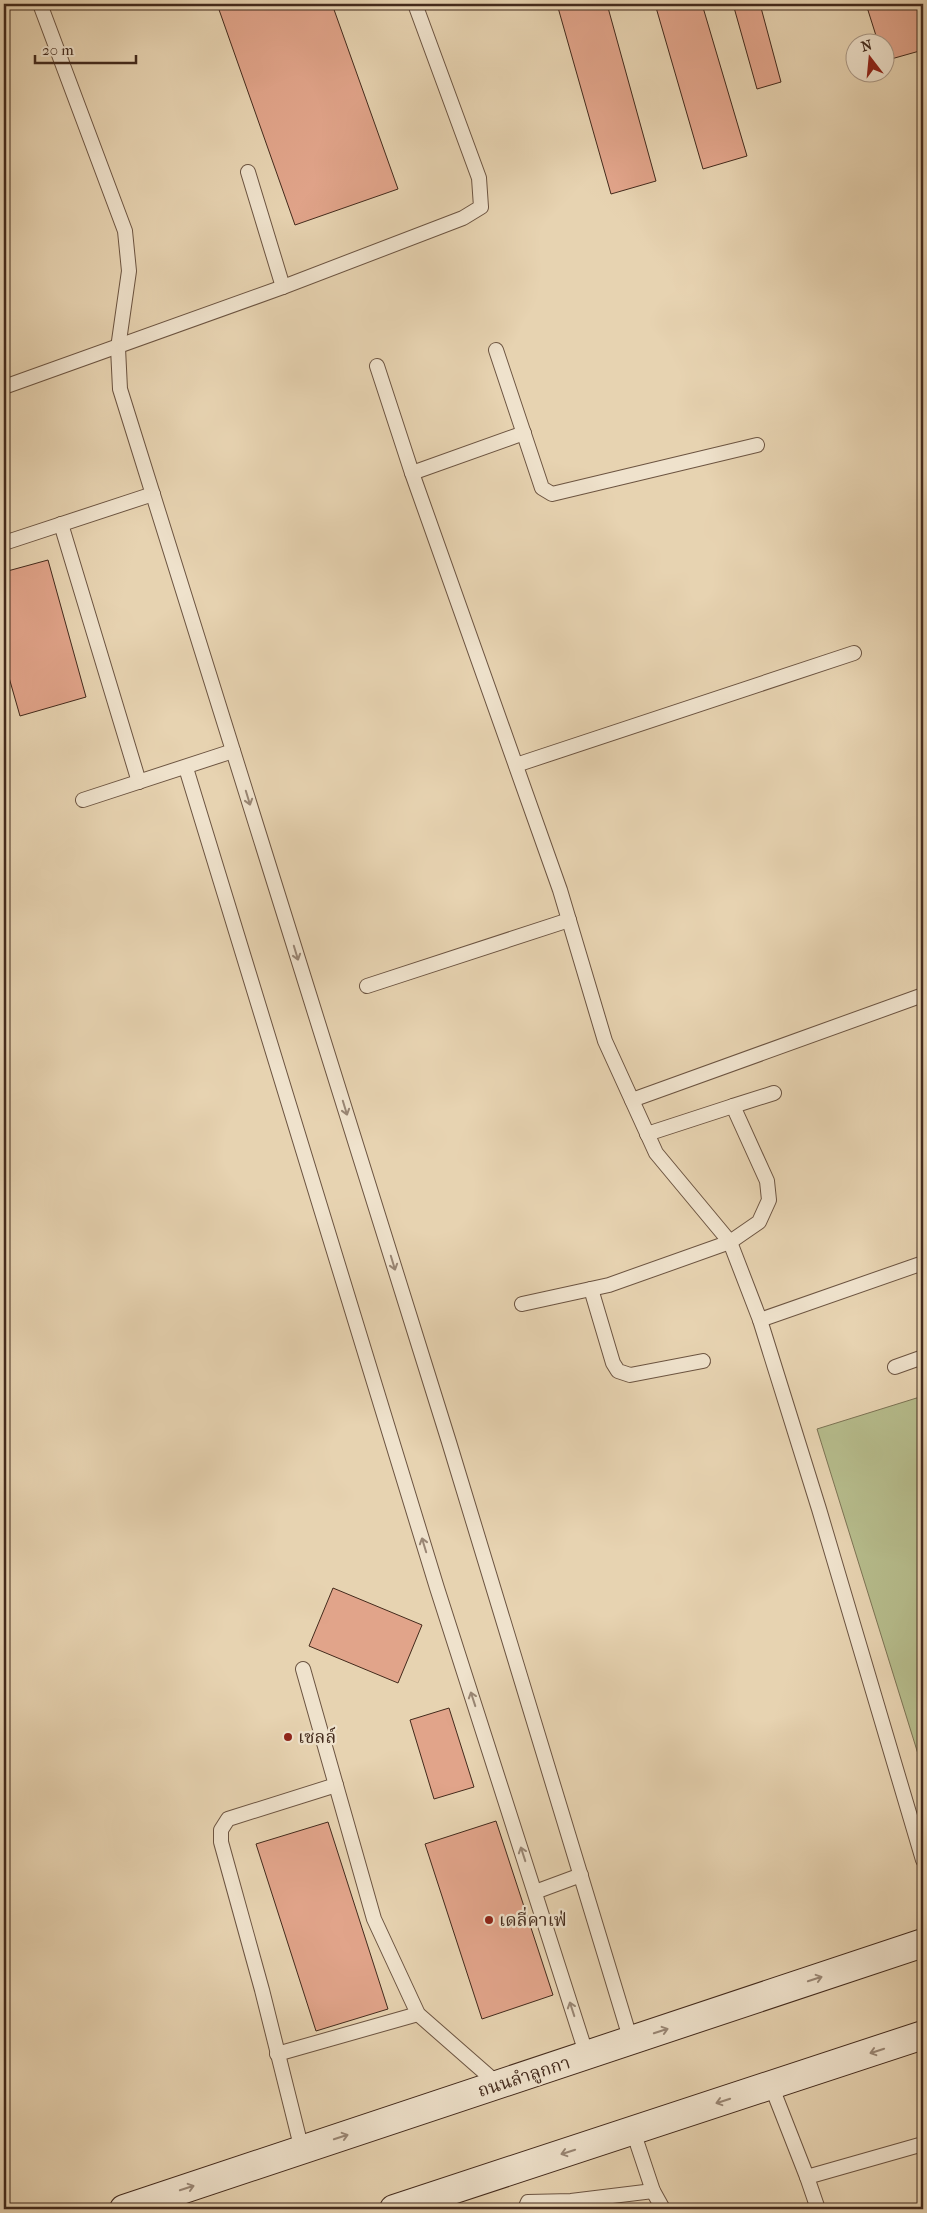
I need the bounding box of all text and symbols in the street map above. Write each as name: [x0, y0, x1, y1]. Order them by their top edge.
scale bar: [35, 32, 136, 64]
north arrow: [844, 32, 894, 82]
text: N: [859, 36, 874, 56]
text: 20 m: [42, 41, 74, 59]
one-way arrow: [243, 790, 253, 806]
one-way arrow: [292, 945, 301, 960]
one-way arrow: [340, 1100, 350, 1116]
one-way arrow: [389, 1255, 399, 1271]
one-way arrow: [419, 1537, 428, 1553]
one-way arrow: [468, 1692, 477, 1708]
place label: เชลล์: [298, 1726, 336, 1748]
marker: เชลล์: [282, 1731, 294, 1743]
one-way arrow: [517, 1847, 527, 1863]
place label: เดลี่คาเฟ่: [499, 1906, 567, 1931]
marker: เดลี่คาเฟ่: [483, 1914, 495, 1926]
one-way arrow: [807, 1974, 822, 1983]
one-way arrow: [567, 2002, 576, 2017]
one-way arrow: [653, 2025, 669, 2035]
one-way arrow: [869, 2046, 885, 2056]
street label: ถนนลำลูกกา: [475, 2052, 573, 2102]
one-way arrow: [715, 2097, 731, 2107]
one-way arrow: [333, 2132, 349, 2142]
one-way arrow: [561, 2148, 576, 2157]
one-way arrow: [178, 2183, 194, 2193]

